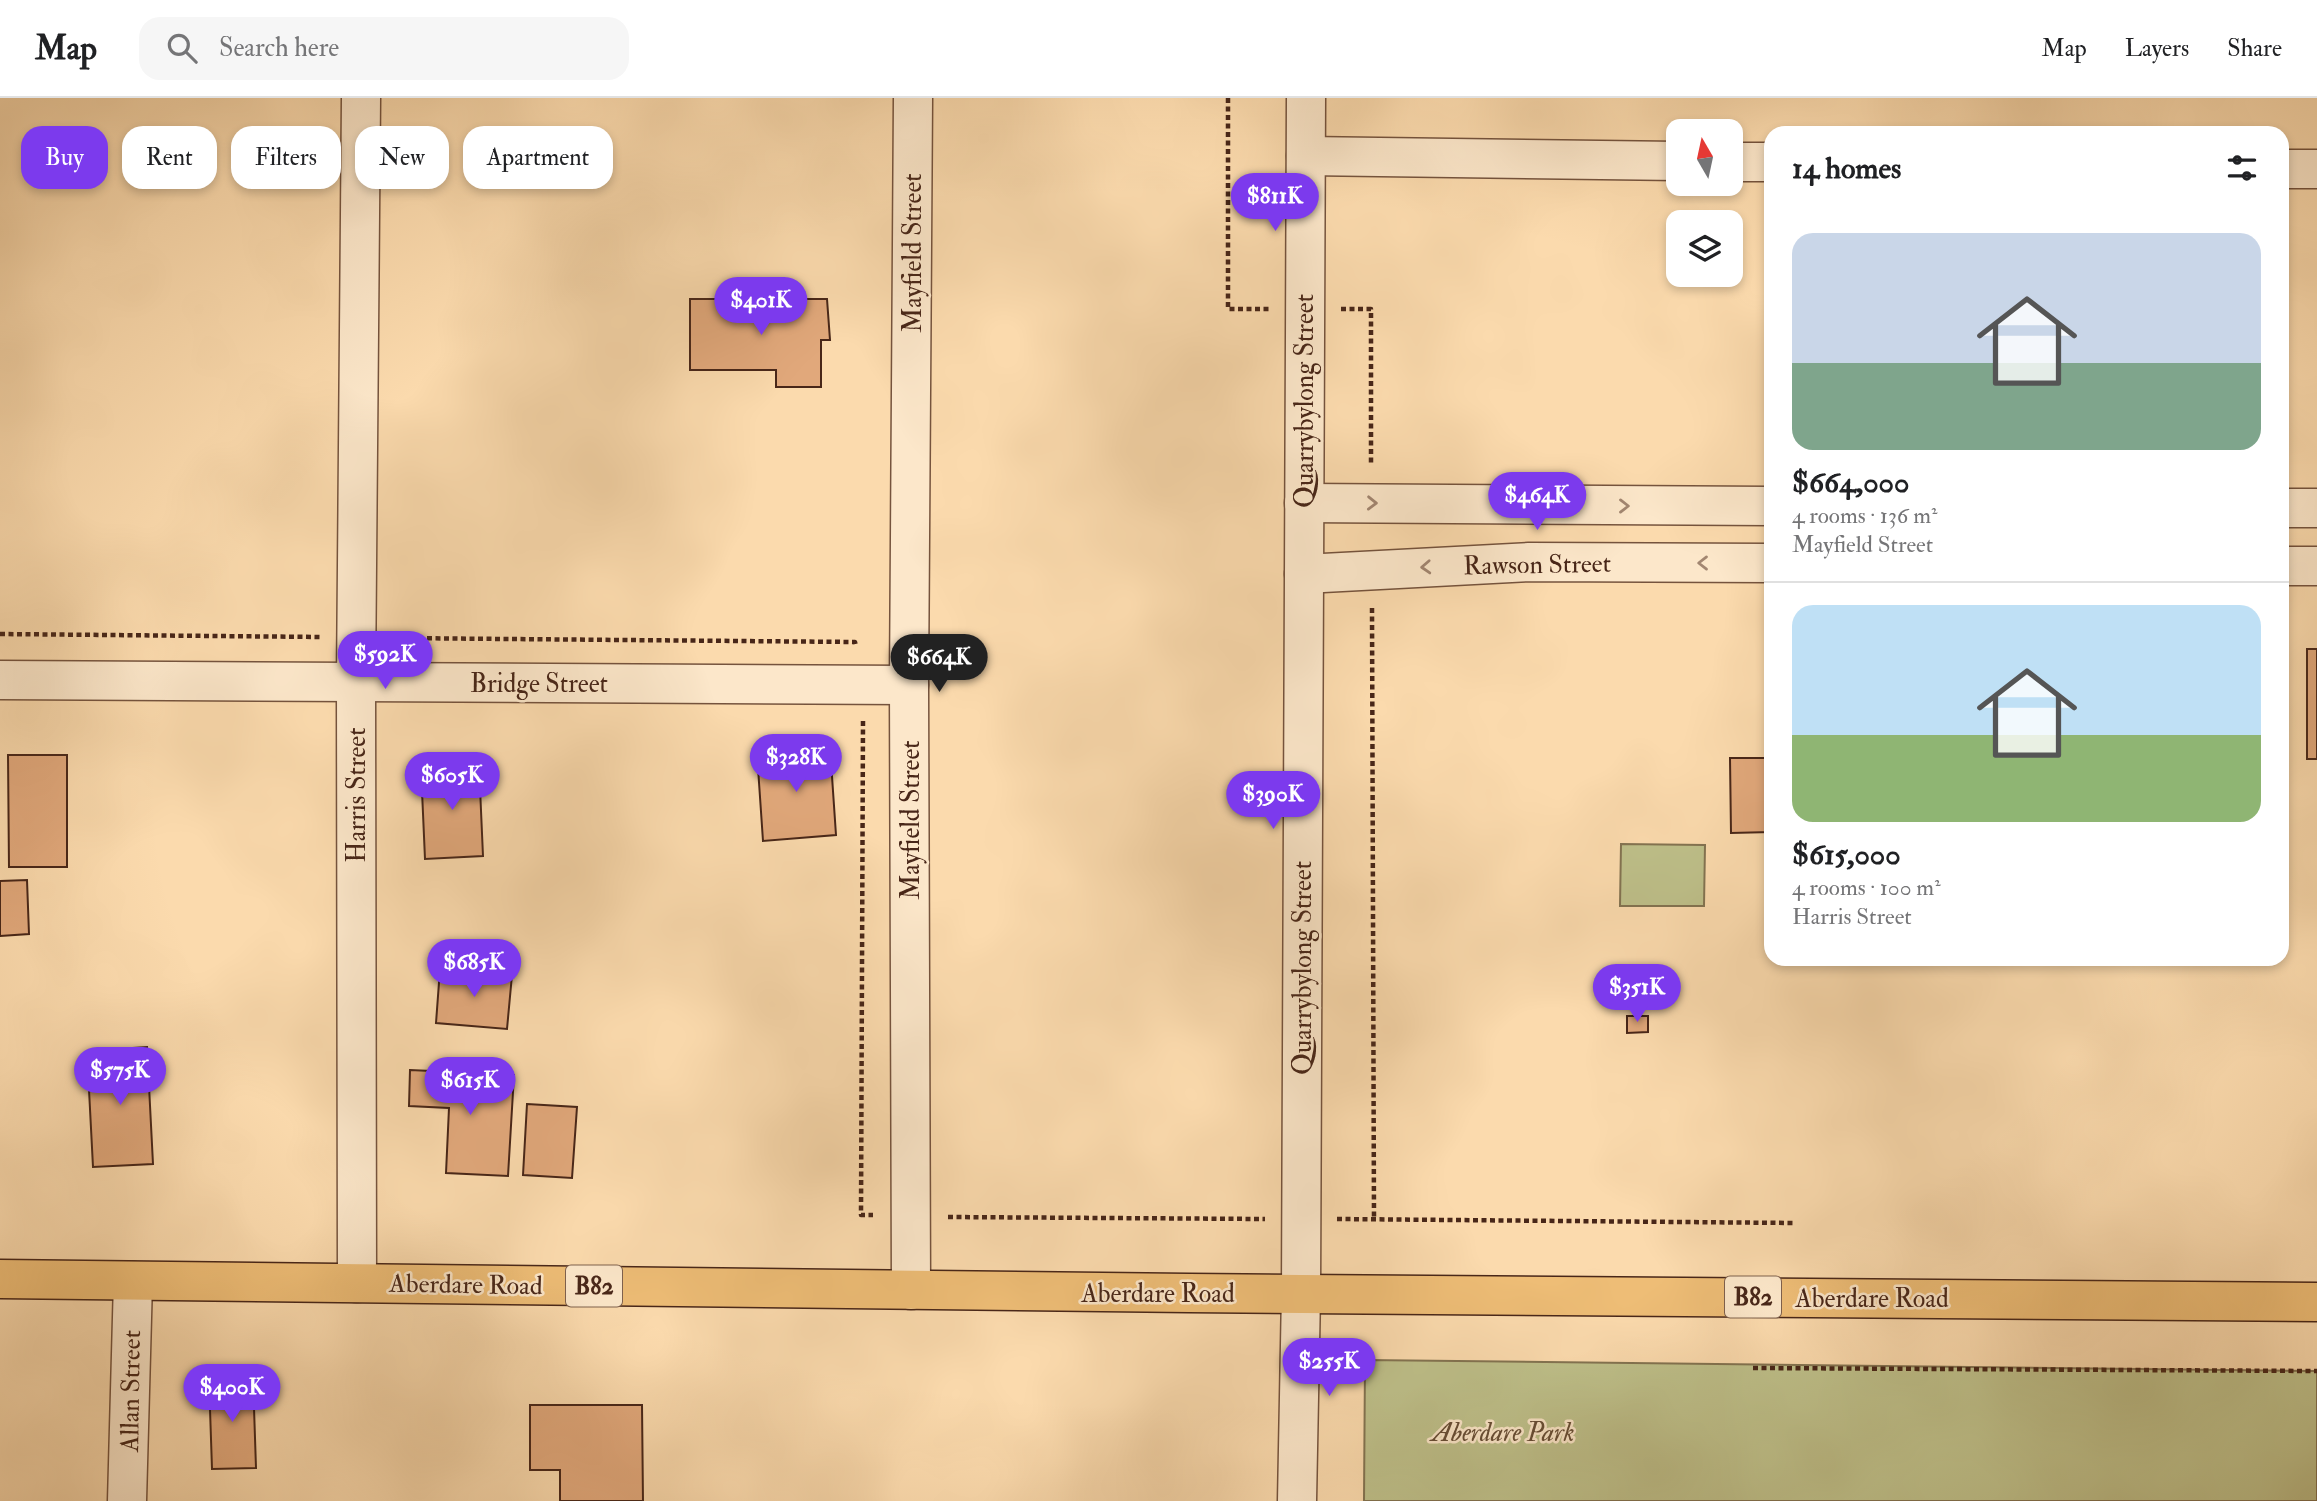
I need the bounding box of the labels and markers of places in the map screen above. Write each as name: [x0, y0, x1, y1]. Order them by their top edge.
pin: $811K: [1226, 174, 1324, 233]
pin: $401K: [712, 278, 810, 337]
pin: $464K: [1488, 472, 1586, 532]
pin: $592K: [336, 632, 434, 691]
pin: $664K: [890, 634, 988, 694]
pin: $328K: [747, 734, 845, 794]
pin: $605K: [403, 752, 501, 812]
pin: $390K: [1224, 772, 1322, 831]
pin: $685K: [425, 940, 523, 999]
pin: $351K: [1588, 964, 1686, 1024]
pin: $575K: [71, 1048, 169, 1107]
pin: $615K: [421, 1058, 519, 1117]
pin: $255K: [1280, 1338, 1378, 1398]
pin: $400K: [183, 1364, 281, 1424]

